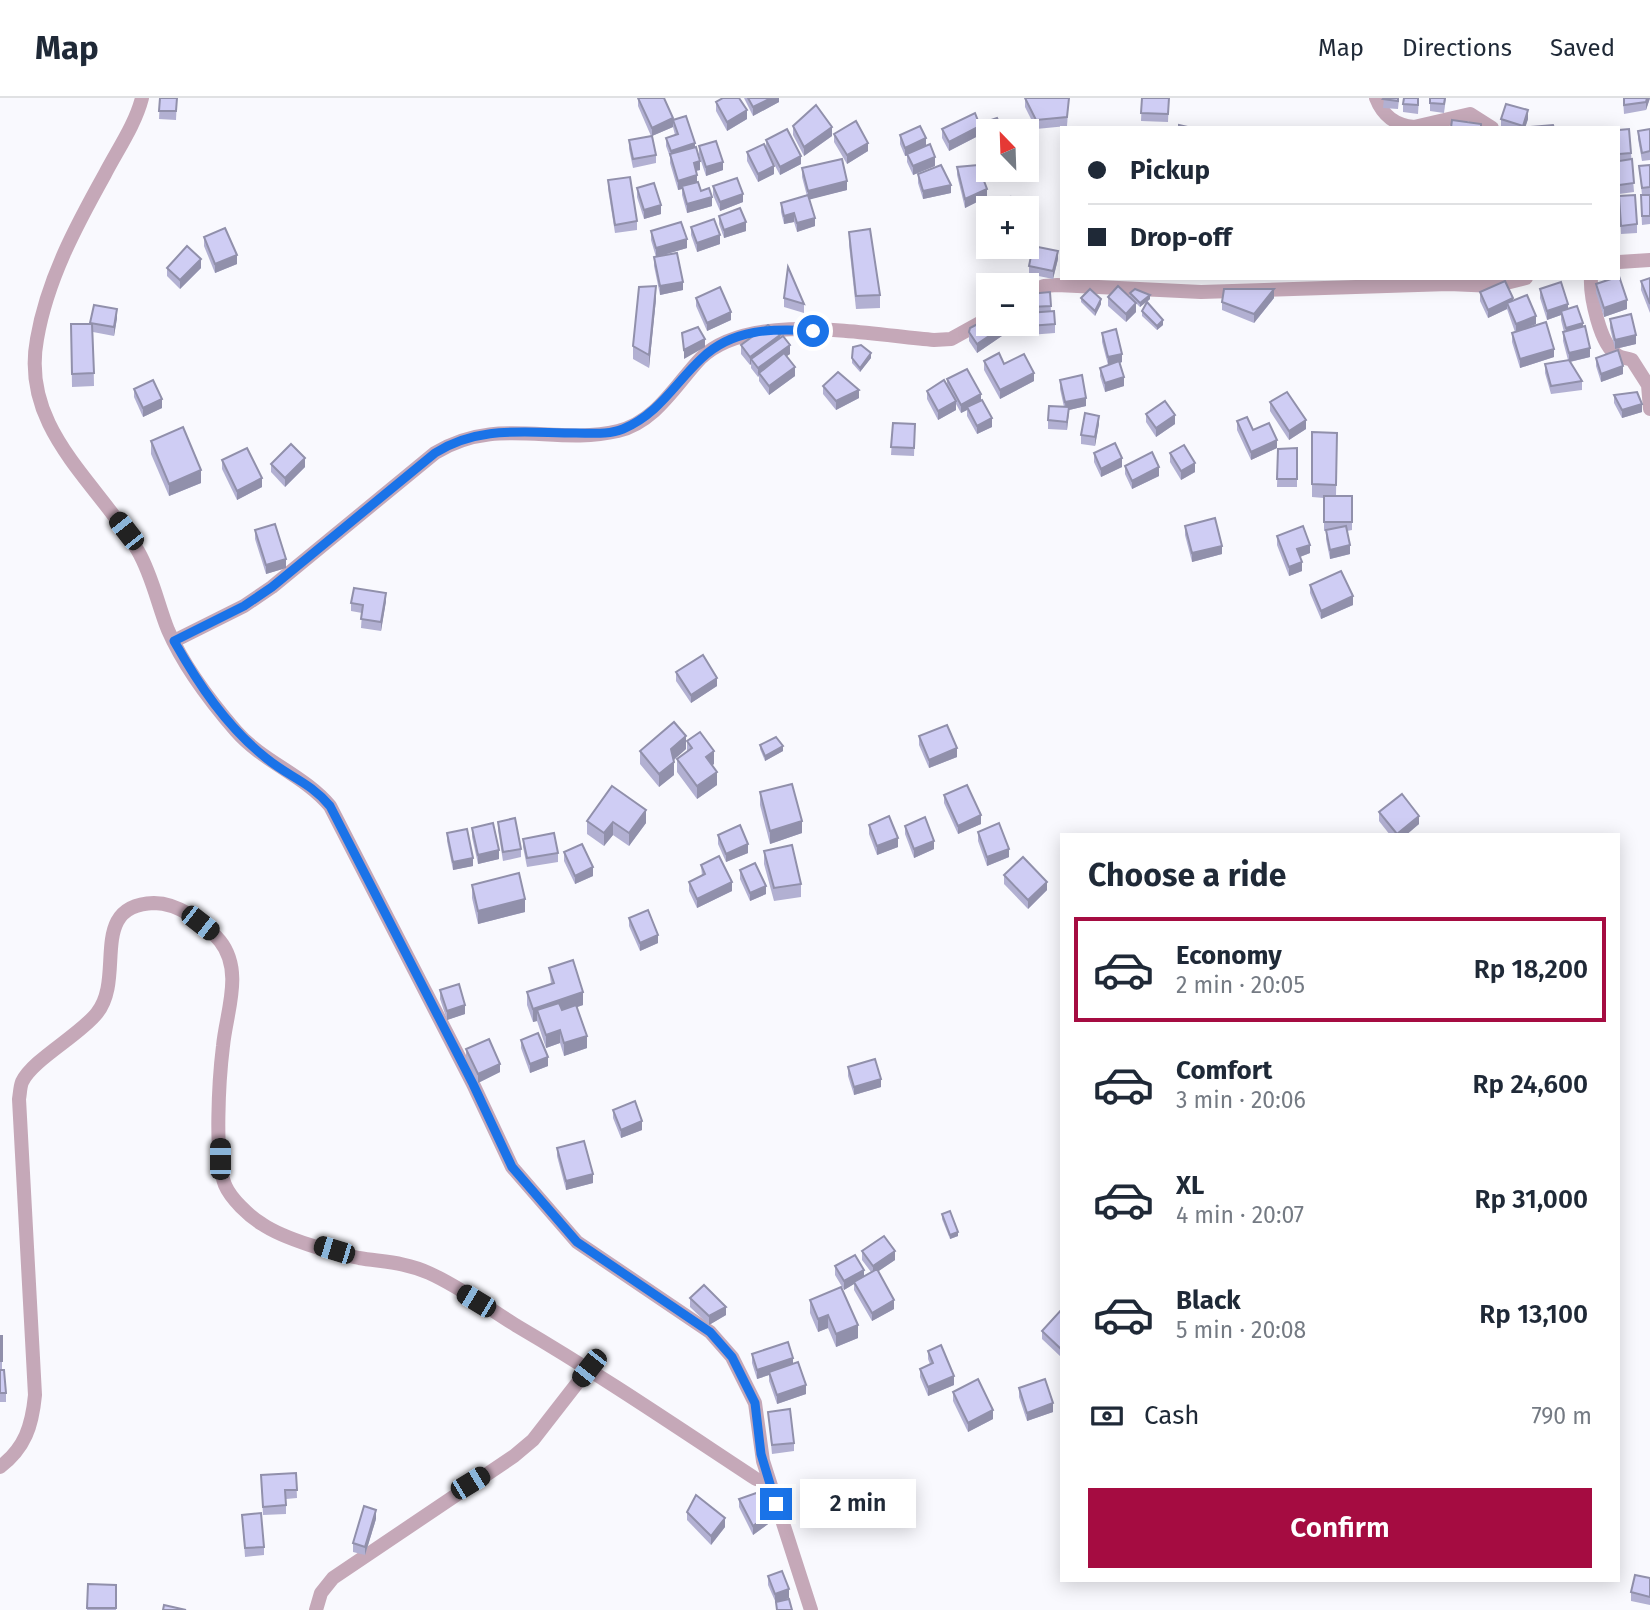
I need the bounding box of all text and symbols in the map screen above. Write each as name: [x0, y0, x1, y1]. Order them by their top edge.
text: Map: [35, 28, 99, 68]
text: Map: [1318, 34, 1364, 62]
text: Directions: [1402, 34, 1512, 62]
text: Saved: [1550, 34, 1615, 62]
north arrow: [976, 119, 1040, 182]
map controls: [976, 119, 1039, 336]
text: Pickup: [1130, 155, 1210, 186]
button: +: [976, 196, 1039, 259]
text: Drop-off: [1130, 222, 1232, 253]
button: −: [976, 273, 1039, 336]
route start: [797, 315, 829, 347]
car: [105, 508, 148, 554]
text: Choose a ride: [1088, 856, 1286, 894]
car: [177, 902, 224, 944]
icon: car: [1092, 938, 1155, 1001]
text: Economy: [1176, 940, 1282, 971]
text: Rp 18,200: [1474, 954, 1588, 985]
text: 2 min · 20:05: [1176, 971, 1305, 999]
icon: car: [1092, 1053, 1155, 1116]
text: Comfort: [1176, 1055, 1272, 1086]
text: Rp 24,600: [1473, 1069, 1588, 1100]
text: 3 min · 20:06: [1176, 1086, 1306, 1114]
car: [210, 1138, 231, 1180]
icon: car: [1092, 1168, 1155, 1231]
text: XL: [1176, 1170, 1204, 1201]
text: Rp 31,000: [1474, 1184, 1588, 1215]
text: 4 min · 20:07: [1176, 1201, 1304, 1229]
car: [311, 1234, 358, 1266]
car: [453, 1281, 500, 1321]
icon: car: [1092, 1283, 1155, 1346]
text: Black: [1176, 1285, 1241, 1316]
text: Rp 13,100: [1479, 1299, 1588, 1330]
text: 5 min · 20:08: [1176, 1316, 1306, 1344]
car: [568, 1345, 611, 1391]
icon: cash: [1088, 1397, 1126, 1435]
text: Cash: [1144, 1400, 1200, 1431]
text: 790 m: [1531, 1402, 1592, 1430]
car: [447, 1463, 494, 1503]
callout: 2 min: [800, 1480, 916, 1528]
route end: [760, 1488, 792, 1520]
button: Confirm: [1088, 1488, 1592, 1568]
text: 2 min: [830, 1489, 886, 1517]

